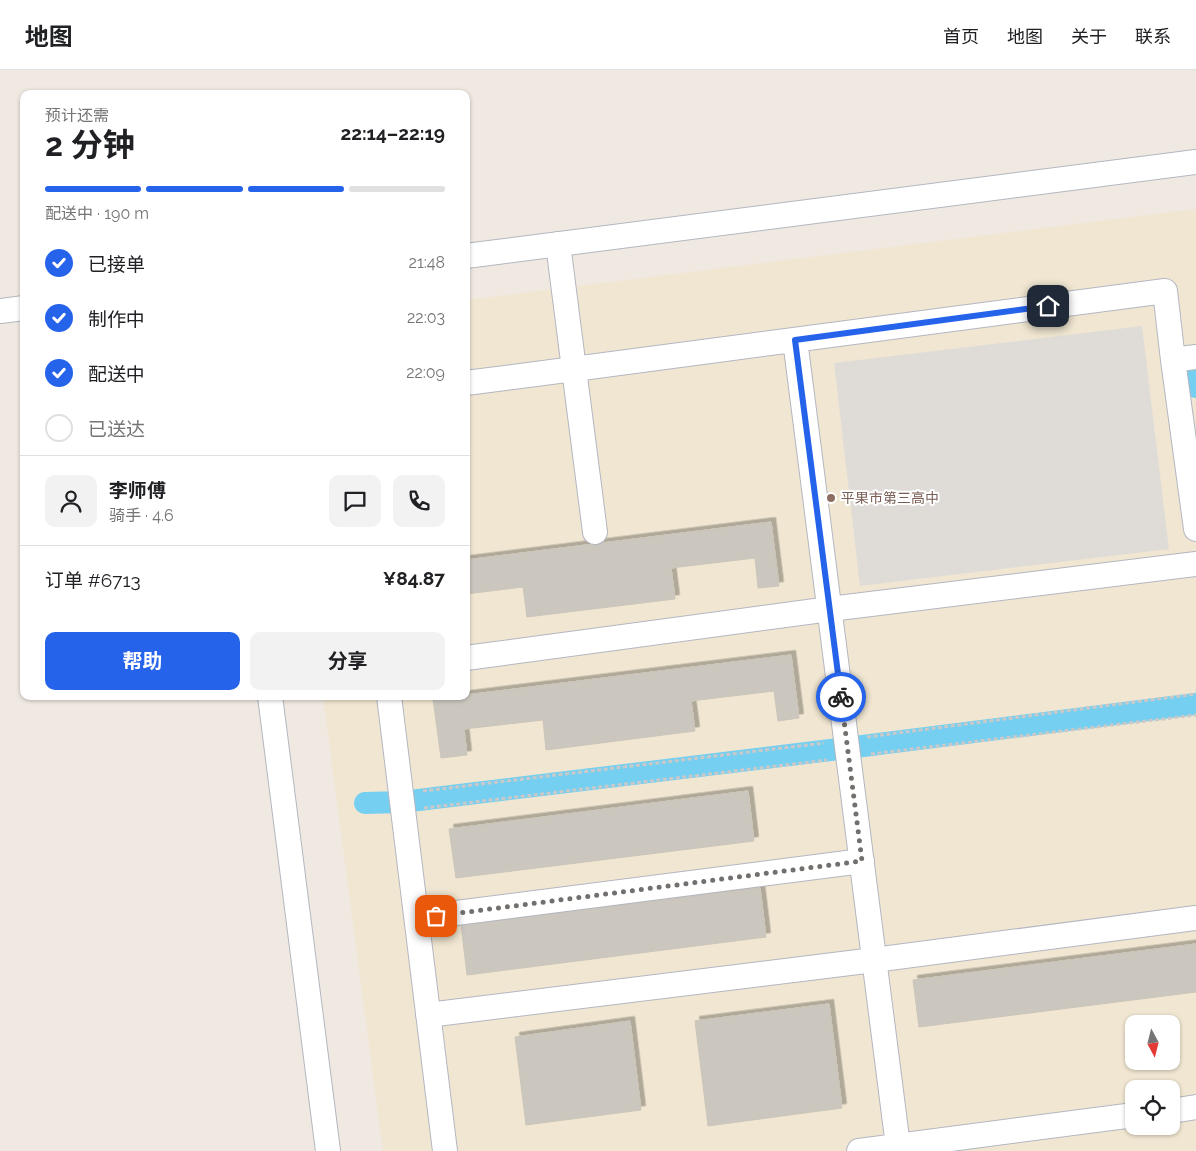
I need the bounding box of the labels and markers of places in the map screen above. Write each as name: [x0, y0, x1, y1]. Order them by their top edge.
pin: [1027, 285, 1069, 327]
place label: 平果市第三高中: [841, 490, 939, 506]
marker: 平果市第三高中: [825, 492, 837, 504]
pin: [415, 895, 457, 937]

